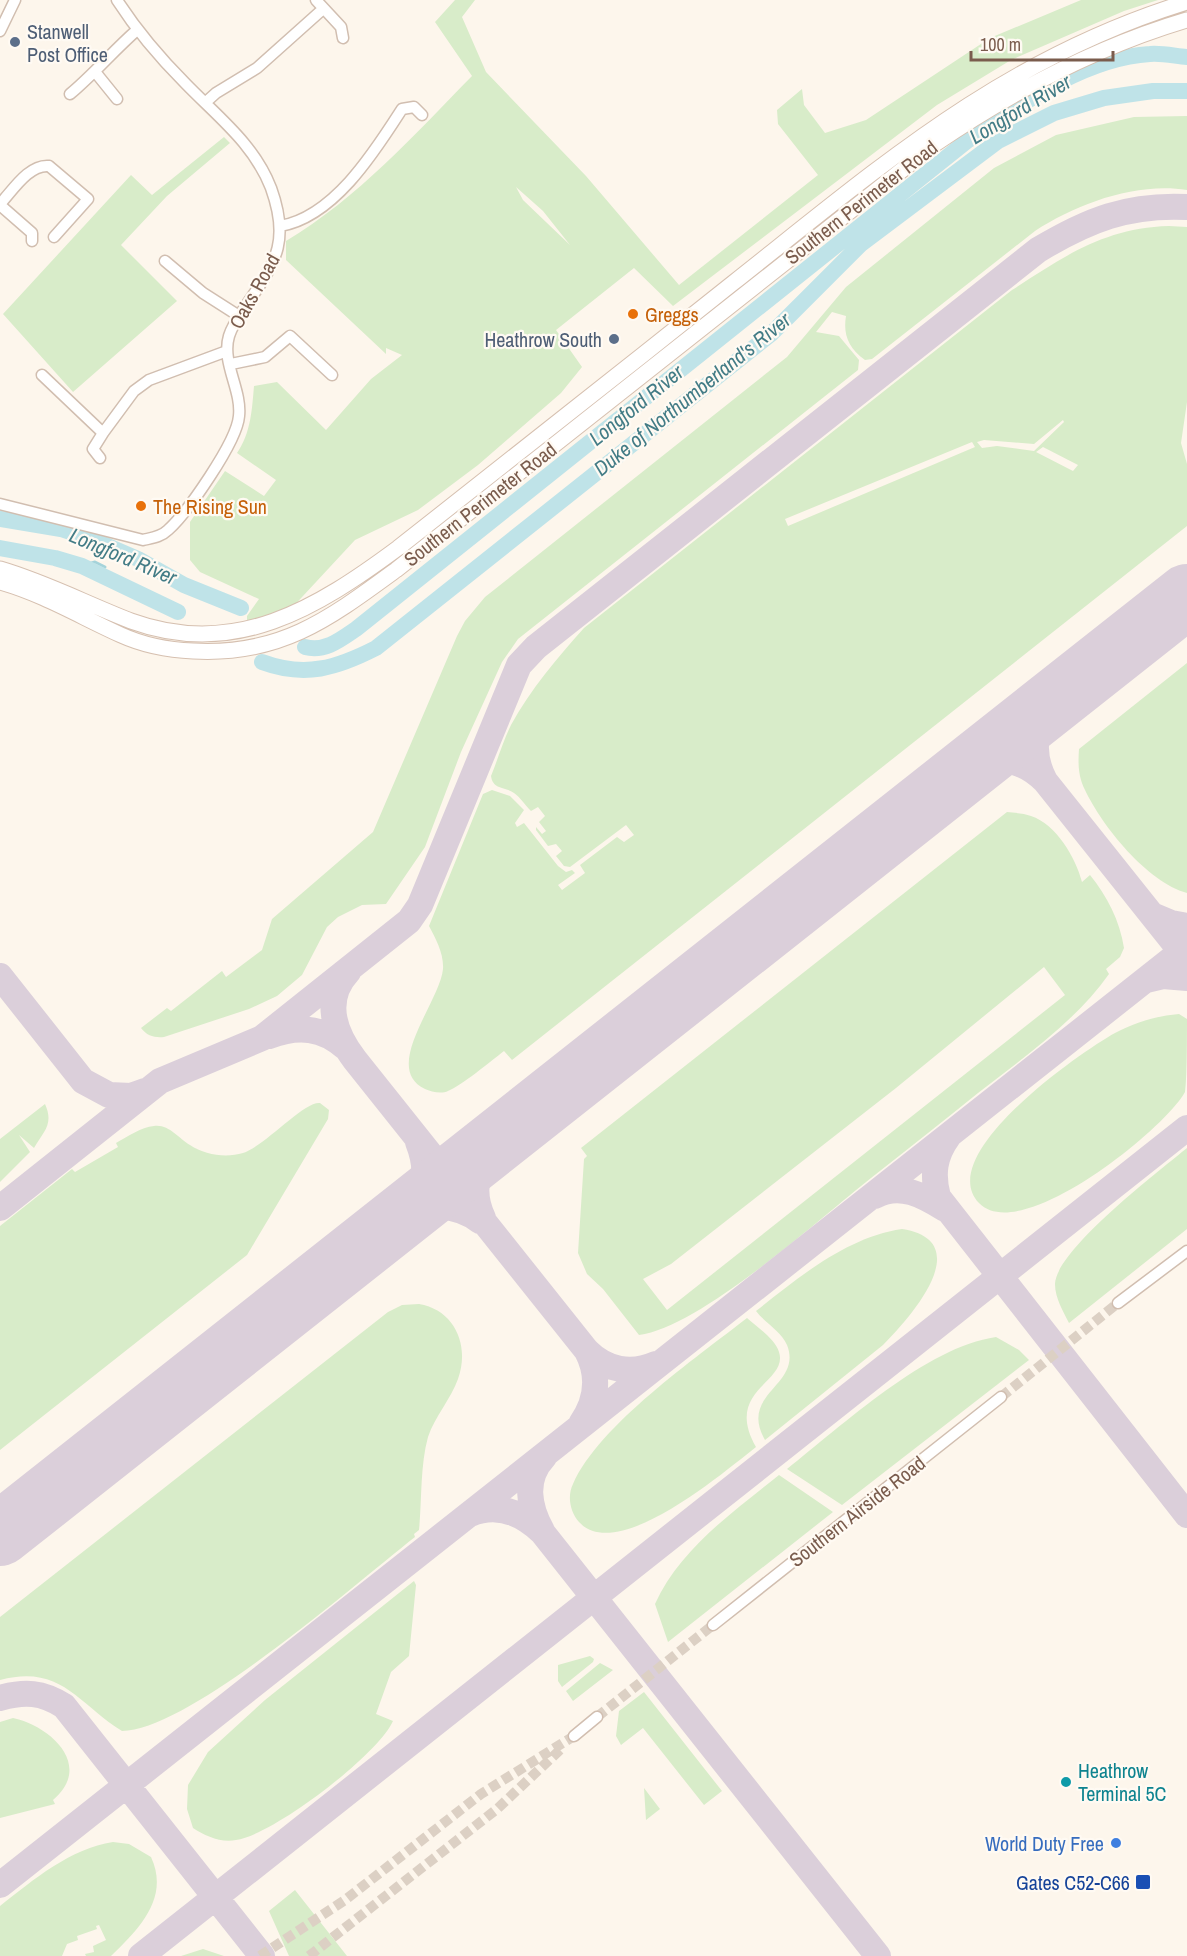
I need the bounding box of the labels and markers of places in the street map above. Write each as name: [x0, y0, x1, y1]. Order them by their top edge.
place label: Stanwell Post Office: [27, 18, 108, 68]
marker: Stanwell Post Office: [8, 35, 22, 49]
place label: Greggs: [645, 301, 699, 328]
marker: Greggs: [626, 307, 640, 321]
place label: Heathrow South: [484, 326, 602, 353]
marker: Heathrow South: [607, 332, 621, 346]
place label: The Rising Sun: [153, 493, 267, 520]
marker: The Rising Sun: [134, 499, 148, 513]
place label: Heathrow Terminal 5C: [1078, 1757, 1167, 1807]
marker: Heathrow Terminal 5C: [1059, 1775, 1073, 1789]
place label: World Duty Free: [985, 1830, 1104, 1857]
marker: World Duty Free: [1109, 1836, 1123, 1850]
place label: Gates C52-C66: [1016, 1869, 1130, 1896]
marker: Gates C52-C66: [1134, 1873, 1152, 1891]

